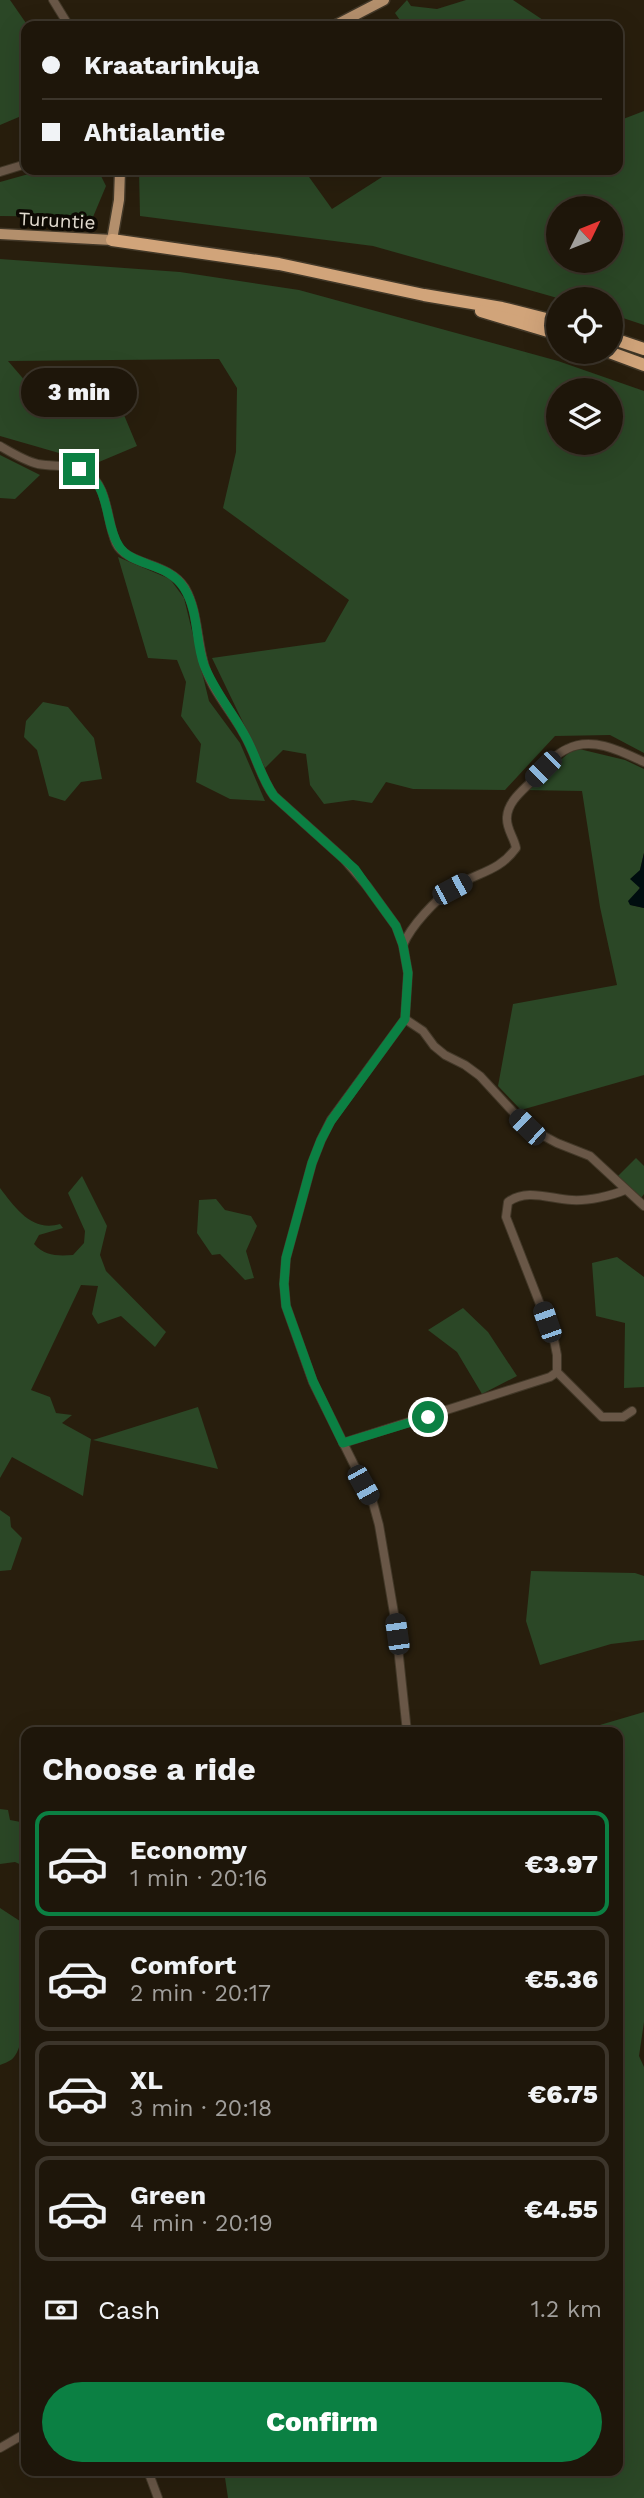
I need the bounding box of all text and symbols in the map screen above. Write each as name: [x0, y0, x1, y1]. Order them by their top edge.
text: Kraatarinkuja: [84, 50, 259, 80]
text: Ahtialantie: [84, 117, 225, 147]
north arrow: [546, 196, 623, 273]
map controls: [546, 196, 623, 455]
street label: Turuntie: [18, 207, 96, 234]
button: locate: [546, 287, 623, 364]
callout: 3 min: [21, 368, 137, 416]
button: layers: [546, 378, 623, 455]
text: 3 min: [48, 379, 110, 406]
route end: [63, 453, 95, 485]
car: [521, 747, 566, 791]
car: [429, 870, 476, 908]
car: [505, 1105, 550, 1149]
car: [531, 1299, 564, 1345]
route start: [412, 1401, 444, 1433]
car: [344, 1462, 383, 1508]
car: [384, 1612, 411, 1656]
text: Choose a ride: [42, 1750, 256, 1788]
icon: car: [46, 1832, 109, 1895]
text: Economy: [130, 1835, 247, 1865]
text: €3.97: [525, 1849, 598, 1879]
text: 1 min · 20:16: [130, 1865, 267, 1892]
icon: car: [46, 1947, 109, 2010]
text: Comfort: [130, 1950, 236, 1980]
text: €5.36: [525, 1964, 598, 1994]
text: 2 min · 20:17: [130, 1980, 271, 2007]
icon: car: [46, 2062, 109, 2125]
text: XL: [130, 2065, 163, 2095]
text: €6.75: [528, 2079, 598, 2109]
text: 3 min · 20:18: [130, 2095, 272, 2122]
icon: car: [46, 2177, 109, 2240]
text: Green: [130, 2180, 206, 2210]
text: €4.55: [525, 2194, 598, 2224]
text: 4 min · 20:19: [130, 2210, 273, 2237]
icon: cash: [42, 2291, 80, 2329]
text: Cash: [98, 2295, 160, 2325]
text: 1.2 km: [531, 2296, 602, 2323]
button: Confirm: [42, 2382, 602, 2462]

